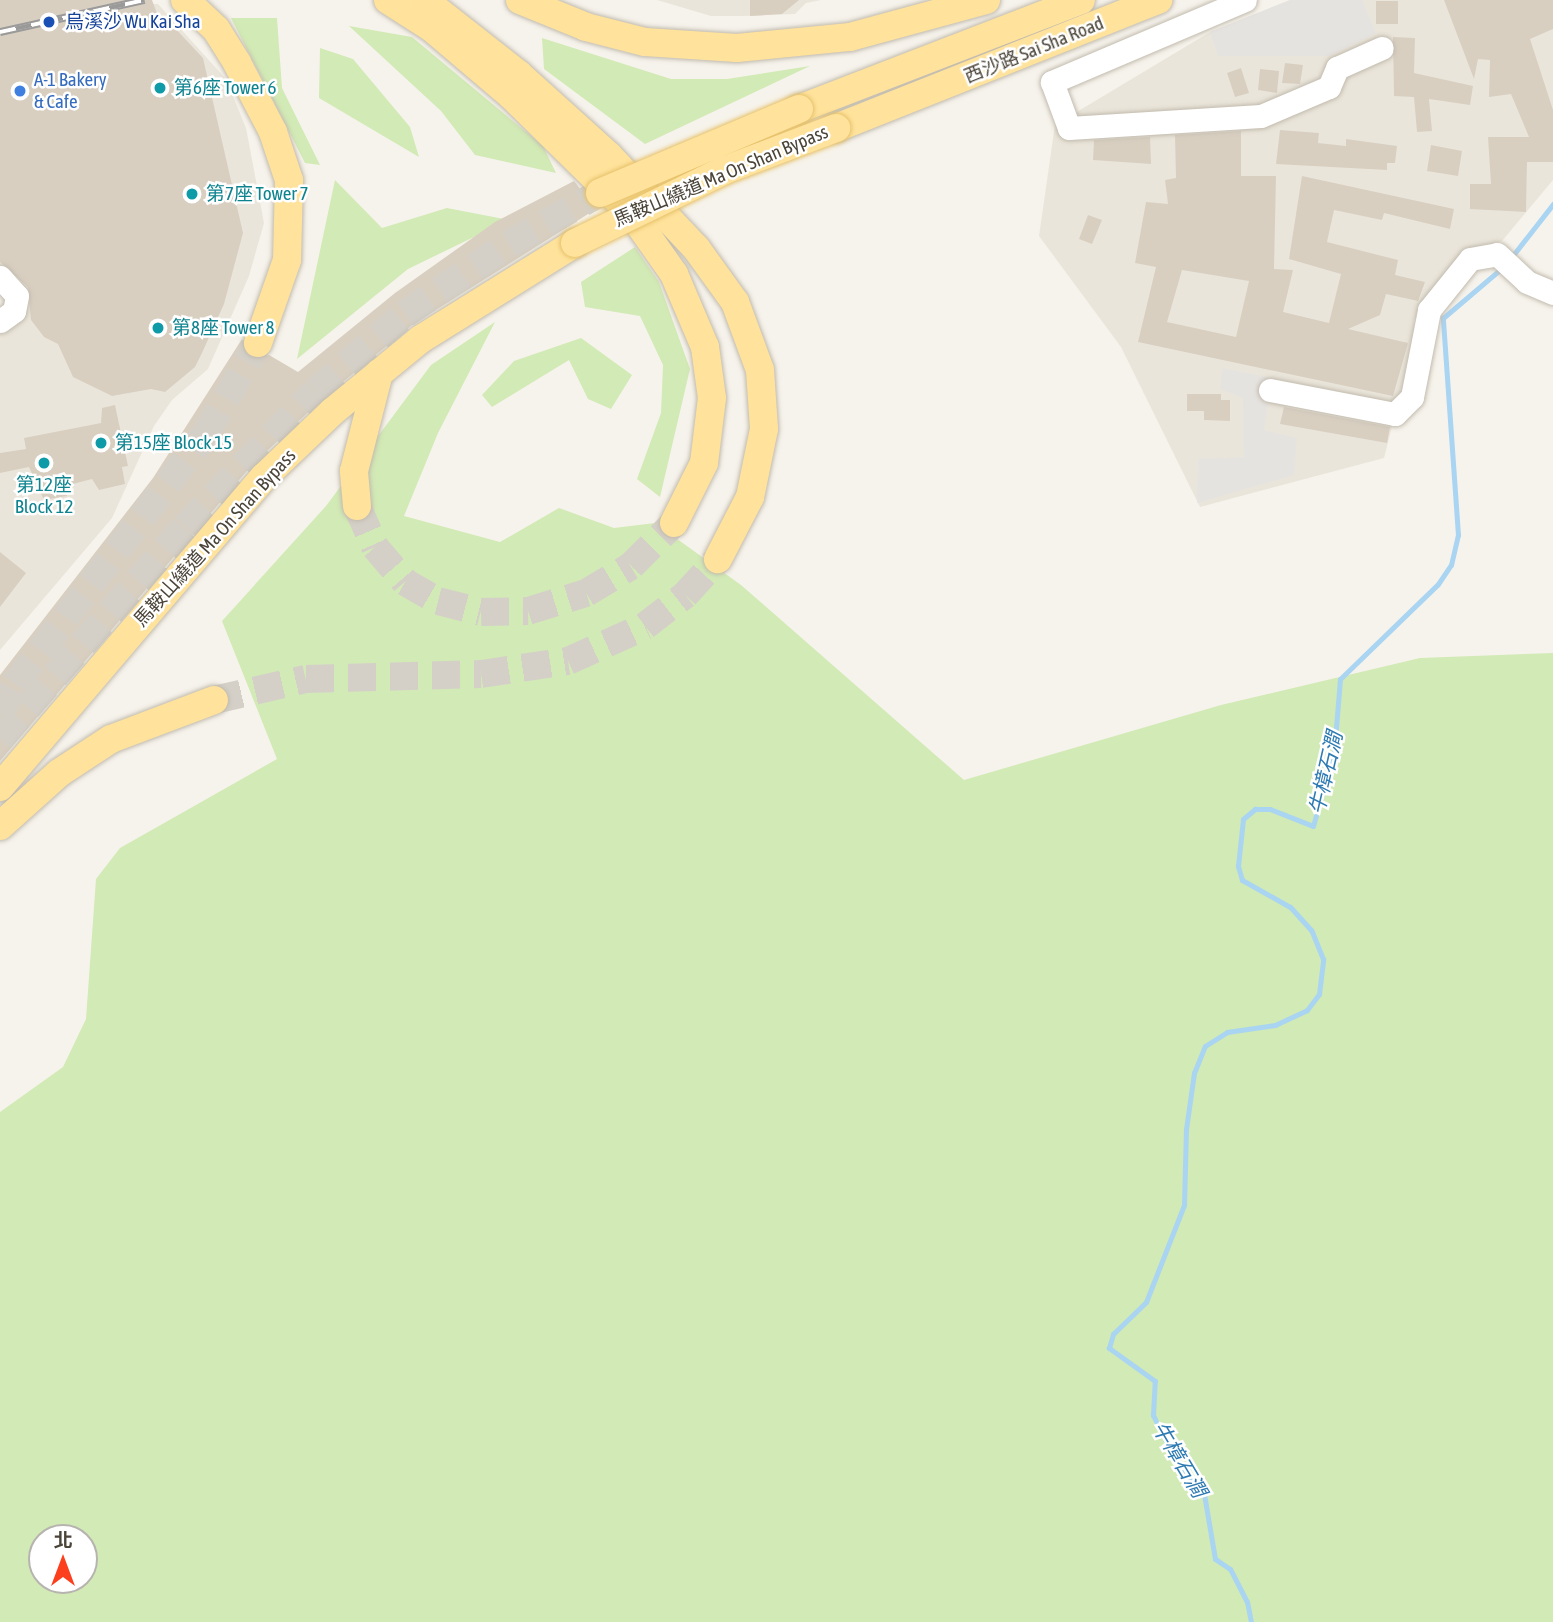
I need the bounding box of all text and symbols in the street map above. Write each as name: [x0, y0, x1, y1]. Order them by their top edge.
place label: 烏溪沙 Wu Kai Sha: [65, 11, 201, 33]
marker: 烏溪沙 Wu Kai Sha: [39, 12, 59, 32]
street label: 西沙路 Sai Sha Road: [961, 12, 1107, 88]
place label: A-1 Bakery & Cafe: [34, 69, 107, 113]
place label: 第6座 Tower 6: [174, 77, 276, 99]
marker: 第6座 Tower 6: [152, 80, 168, 96]
marker: A-1 Bakery & Cafe: [12, 83, 28, 99]
street label: 馬鞍山繞道 Ma On Shan Bypass: [610, 120, 832, 232]
place label: 第7座 Tower 7: [206, 183, 308, 205]
marker: 第7座 Tower 7: [184, 186, 200, 202]
place label: 第8座 Tower 8: [172, 317, 274, 339]
marker: 第8座 Tower 8: [150, 320, 166, 336]
place label: 第15座 Block 15: [115, 432, 232, 454]
marker: 第15座 Block 15: [93, 435, 109, 451]
street label: 馬鞍山繞道 Ma On Shan Bypass: [129, 445, 301, 631]
marker: 第12座 Block 12: [36, 455, 52, 471]
place label: 第12座 Block 12: [15, 474, 73, 518]
water label: 牛樟石澗: [1303, 729, 1347, 817]
water label: 牛樟石澗: [1148, 1417, 1212, 1501]
north arrow: [28, 1524, 98, 1594]
text: 北: [53, 1529, 73, 1551]

